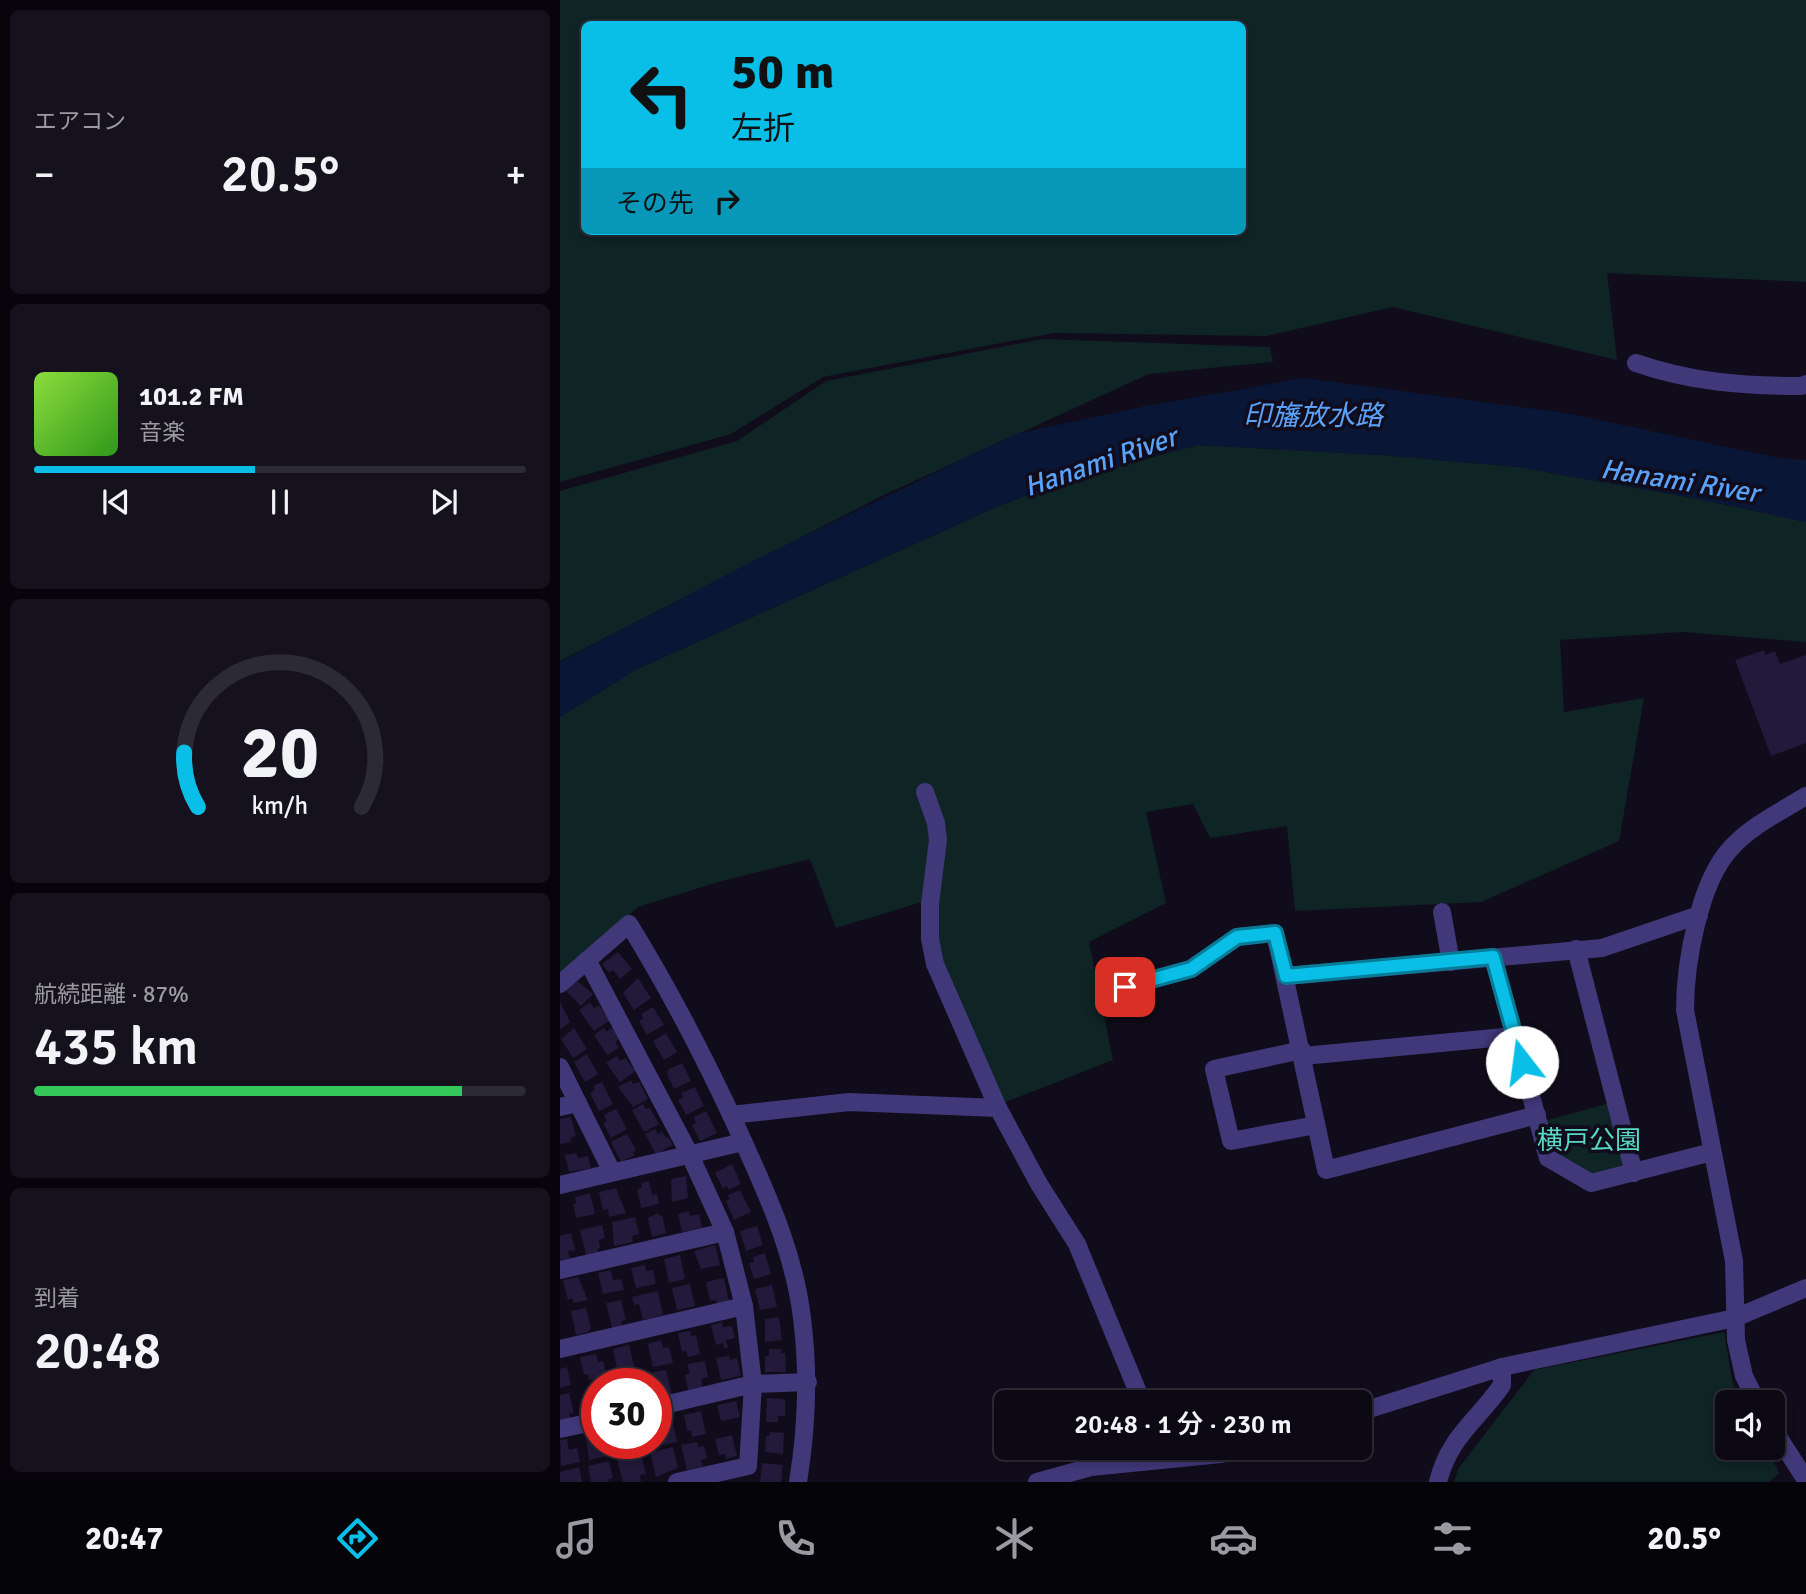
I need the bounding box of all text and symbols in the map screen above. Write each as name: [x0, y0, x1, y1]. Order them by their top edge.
text: 50 m: [731, 42, 834, 102]
icon: left: [616, 49, 707, 140]
text: エアコン: [34, 107, 126, 136]
text: 左折: [731, 109, 795, 148]
text: 20.5°: [221, 142, 339, 206]
text: −: [34, 151, 55, 198]
text: +: [505, 151, 526, 198]
icon: right: [708, 182, 746, 220]
text: その先: [616, 188, 694, 220]
text: 101.2 FM: [139, 381, 244, 413]
water label: 印旛放水路: [1243, 399, 1385, 433]
text: 音楽: [139, 418, 185, 447]
water label: Hanami River: [1019, 419, 1185, 504]
water label: Hanami River: [1598, 452, 1765, 511]
icon: previous: [97, 483, 135, 521]
icon: pause: [261, 483, 299, 521]
icon: next: [425, 483, 463, 521]
text: 20: [241, 709, 319, 798]
text: km/h: [252, 790, 308, 821]
pin: [1095, 957, 1155, 1017]
icon: arrive: [1106, 968, 1144, 1006]
text: 航続距離 · 87%: [34, 980, 189, 1009]
text: 435 km: [34, 1015, 198, 1079]
position arrow: [1485, 1025, 1559, 1099]
park label: 横戸公園: [1537, 1125, 1641, 1157]
text: 到着: [34, 1284, 80, 1313]
text: 20:48: [34, 1319, 161, 1383]
speed limit sign: 30: [581, 1368, 672, 1459]
map controls: [1715, 1390, 1785, 1460]
button: sound: [1715, 1390, 1785, 1460]
text: 20:48 · 1 分 · 230 m: [1074, 1409, 1292, 1441]
icon: directions: [333, 1514, 382, 1563]
icon: music: [552, 1514, 601, 1563]
icon: phone: [771, 1514, 820, 1563]
icon: climate: [990, 1514, 1039, 1563]
icon: car: [1209, 1514, 1258, 1563]
icon: filters: [1428, 1514, 1477, 1563]
text: 20:47: [85, 1519, 164, 1558]
text: 20.5°: [1647, 1519, 1721, 1558]

